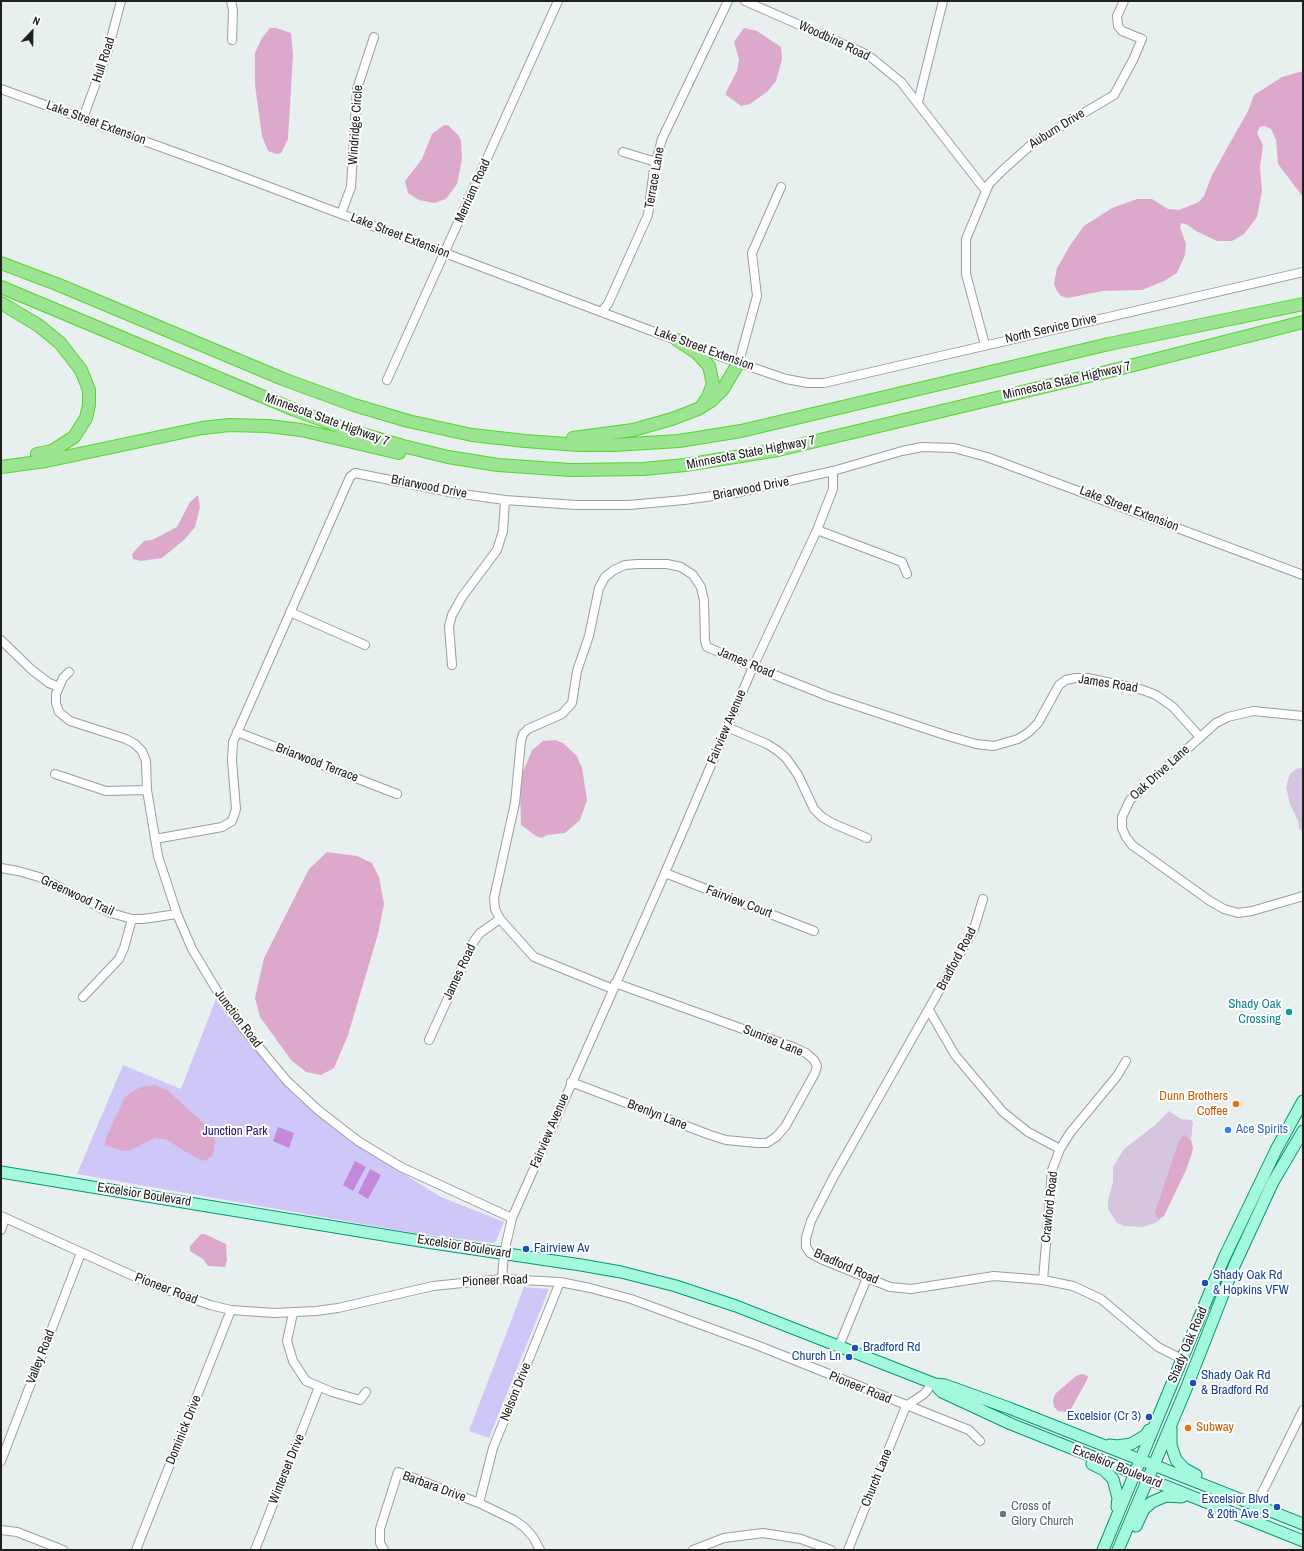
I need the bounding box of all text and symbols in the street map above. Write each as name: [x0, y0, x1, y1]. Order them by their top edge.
north arrow: [12, 12, 52, 52]
text: N: [31, 13, 42, 29]
street label: Woodbine Road: [796, 18, 872, 64]
street label: Hull Road: [89, 35, 119, 85]
street label: Windridge Circle: [345, 85, 367, 165]
street label: Lake Street Extension: [44, 98, 148, 148]
street label: Auburn Drive: [1026, 106, 1088, 152]
street label: Terrace Lane: [642, 146, 668, 210]
street label: Merriam Road: [452, 157, 494, 225]
street label: Lake Street Extension: [348, 210, 452, 262]
street label: North Service Drive: [1004, 311, 1098, 347]
street label: Lake Street Extension: [652, 324, 756, 374]
street label: Minnesota State Highway 7: [1001, 359, 1133, 403]
street label: Minnesota State Highway 7: [263, 390, 391, 450]
street label: Minnesota State Highway 7: [685, 433, 817, 473]
street label: Briarwood Drive: [390, 472, 468, 502]
street label: Briarwood Drive: [712, 474, 790, 504]
street label: Lake Street Extension: [1077, 483, 1181, 535]
street label: James Road: [715, 644, 777, 682]
street label: James Road: [1077, 672, 1139, 696]
street label: Fairview Avenue: [704, 687, 750, 767]
street label: Briarwood Terrace: [274, 740, 360, 786]
street label: Oak Drive Lane: [1127, 742, 1193, 804]
street label: Greenwood Trail: [38, 872, 116, 920]
street label: Fairview Court: [704, 882, 774, 922]
street label: Bradford Road: [934, 925, 980, 993]
street label: James Road: [440, 942, 480, 1002]
street label: Junction Road: [211, 987, 265, 1051]
place label: Shady Oak Crossing: [1228, 997, 1281, 1028]
marker: Shady Oak Crossing: [1284, 1007, 1294, 1017]
street label: Sunrise Lane: [741, 1022, 805, 1060]
place label: Dunn Brothers Coffee: [1159, 1089, 1228, 1120]
street label: Fairview Avenue: [527, 1091, 573, 1171]
street label: Brenlyn Lane: [625, 1096, 689, 1134]
marker: Dunn Brothers Coffee: [1231, 1099, 1241, 1109]
place label: Ace Spirits: [1236, 1122, 1288, 1138]
park label: Junction Park: [202, 1124, 268, 1140]
marker: Ace Spirits: [1223, 1125, 1233, 1135]
street label: Crawford Road: [1038, 1171, 1062, 1243]
street label: Excelsior Boulevard: [96, 1180, 192, 1210]
street label: Excelsior Boulevard: [416, 1232, 512, 1262]
place label: Fairview Av: [534, 1241, 590, 1257]
marker: Fairview Av: [521, 1244, 531, 1254]
street label: Bradford Road: [811, 1246, 881, 1288]
place label: Shady Oak Rd & Hopkins VFW: [1213, 1268, 1289, 1299]
street label: Pioneer Road: [132, 1270, 200, 1308]
street label: Pioneer Road: [462, 1272, 528, 1290]
marker: Shady Oak Rd & Hopkins VFW: [1200, 1278, 1210, 1288]
street label: Shady Oak Road: [1165, 1305, 1211, 1385]
street label: Valley Road: [24, 1328, 58, 1386]
place label: Bradford Rd: [863, 1340, 920, 1356]
marker: Bradford Rd: [850, 1343, 860, 1353]
place label: Church Ln: [792, 1349, 841, 1365]
marker: Church Ln: [844, 1352, 854, 1362]
street label: Nelson Drive: [497, 1361, 535, 1423]
street label: Pioneer Road: [827, 1368, 893, 1408]
place label: Shady Oak Rd & Bradford Rd: [1201, 1368, 1270, 1399]
marker: Shady Oak Rd & Bradford Rd: [1188, 1378, 1198, 1388]
street label: Dominick Drive: [163, 1393, 205, 1467]
place label: Excelsior (Cr 3): [1067, 1409, 1141, 1425]
marker: Excelsior (Cr 3): [1144, 1412, 1154, 1422]
place label: Subway: [1196, 1420, 1234, 1436]
marker: Subway: [1183, 1423, 1193, 1433]
street label: Winterset Drive: [266, 1432, 308, 1506]
street label: Excelsior Boulevard: [1070, 1442, 1164, 1492]
street label: Church Lane: [858, 1447, 896, 1509]
street label: Barbara Drive: [400, 1468, 468, 1506]
place label: Excelsior Blvd & 20th Ave S: [1201, 1492, 1269, 1523]
place label: Cross of Glory Church: [1011, 1499, 1074, 1530]
marker: Excelsior Blvd & 20th Ave S: [1272, 1502, 1282, 1512]
marker: Cross of Glory Church: [998, 1509, 1008, 1519]

